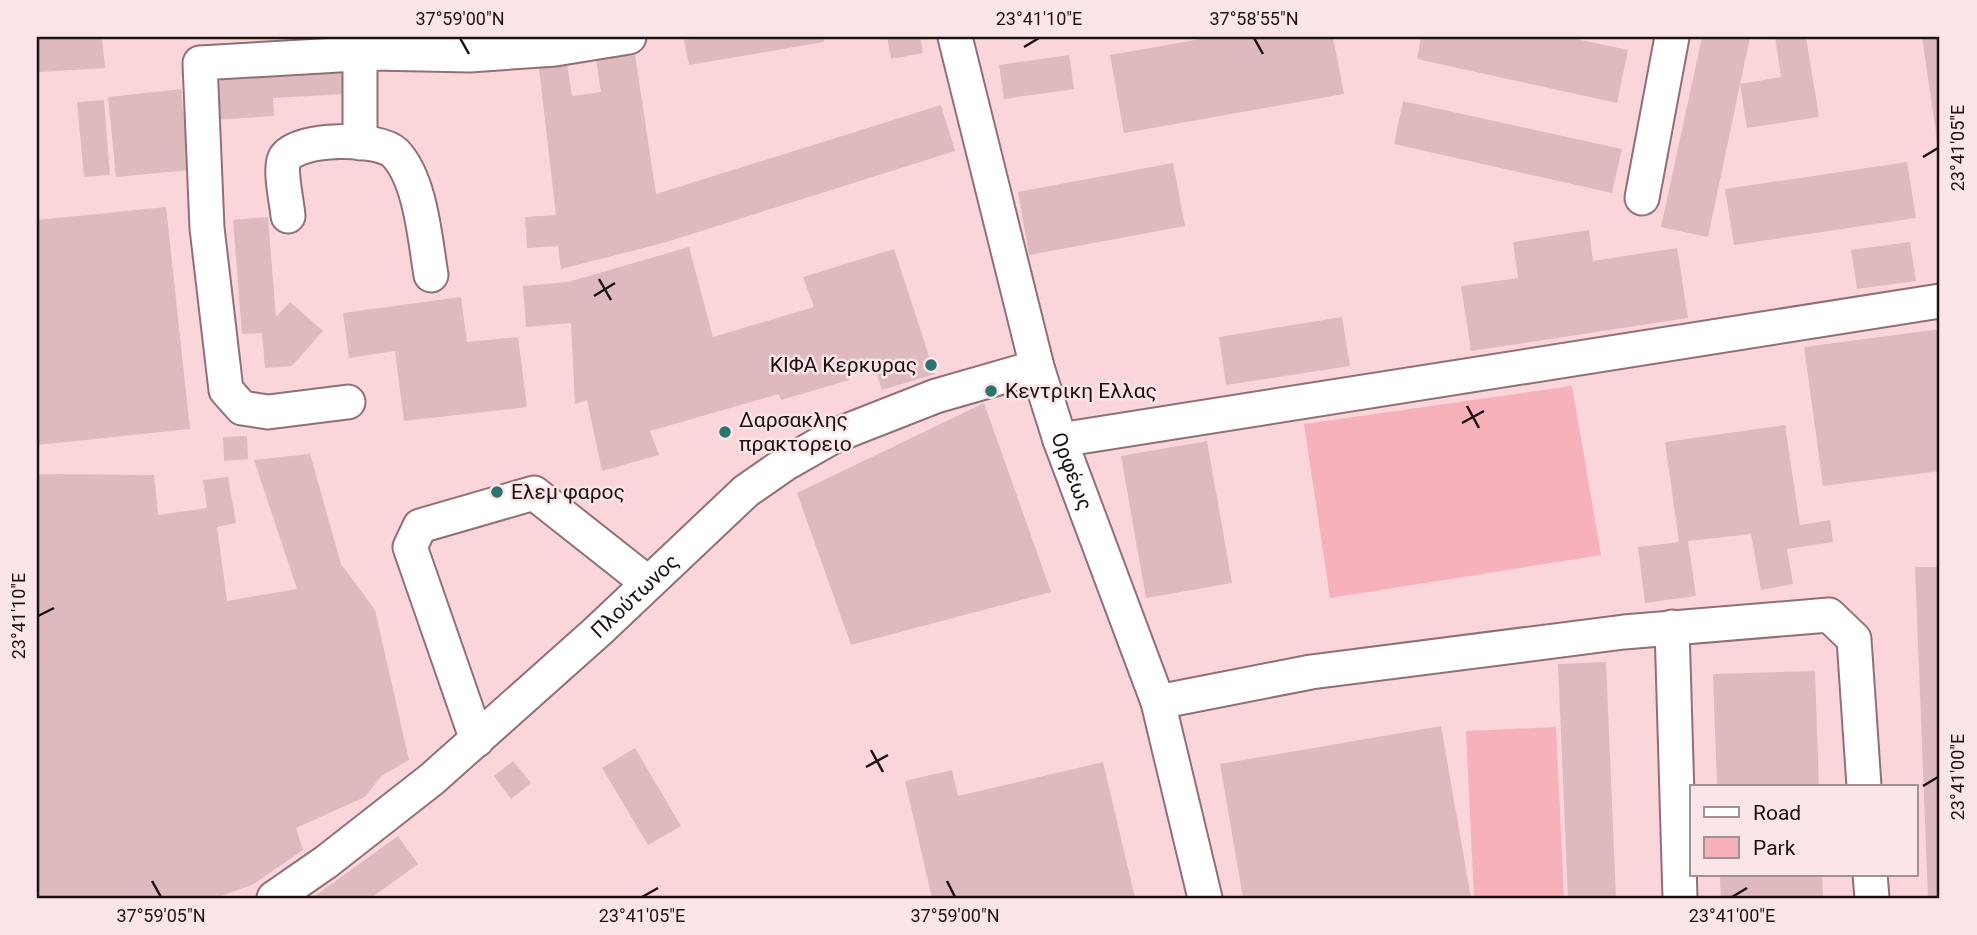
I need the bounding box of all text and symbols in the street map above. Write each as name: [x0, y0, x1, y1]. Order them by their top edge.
text: 37°59'00"N: [415, 8, 505, 29]
text: 23°41'10"E: [996, 8, 1082, 29]
text: 37°58'55"N: [1209, 8, 1299, 29]
text: 23°41'05"E: [1947, 105, 1968, 191]
place label: ΚΙΦΑ Κερκυρας: [770, 353, 917, 377]
marker: ΚΙΦΑ Κερκυρας: [923, 357, 939, 373]
place label: Κεντρικη Ελλας: [1005, 379, 1157, 403]
marker: Κεντρικη Ελλας: [983, 383, 999, 399]
place label: Δαρσακλης πρακτορειο: [739, 408, 852, 456]
marker: Δαρσακλης πρακτορειο: [717, 424, 733, 440]
street label: Ορφέως: [1046, 429, 1097, 514]
place label: Ελεμ φαρος: [511, 480, 625, 504]
marker: Ελεμ φαρος: [489, 484, 505, 500]
street label: Πλούτωνος: [586, 549, 684, 643]
text: 23°41'10"E: [8, 573, 29, 659]
text: 23°41'00"E: [1947, 734, 1968, 820]
legend: [1690, 785, 1918, 876]
text: Road: [1753, 801, 1801, 825]
text: Park: [1753, 836, 1796, 860]
text: 37°59'05"N: [116, 905, 206, 926]
text: 23°41'05"E: [599, 905, 685, 926]
text: 37°59'00"N: [910, 905, 1000, 926]
text: 23°41'00"E: [1689, 905, 1775, 926]

